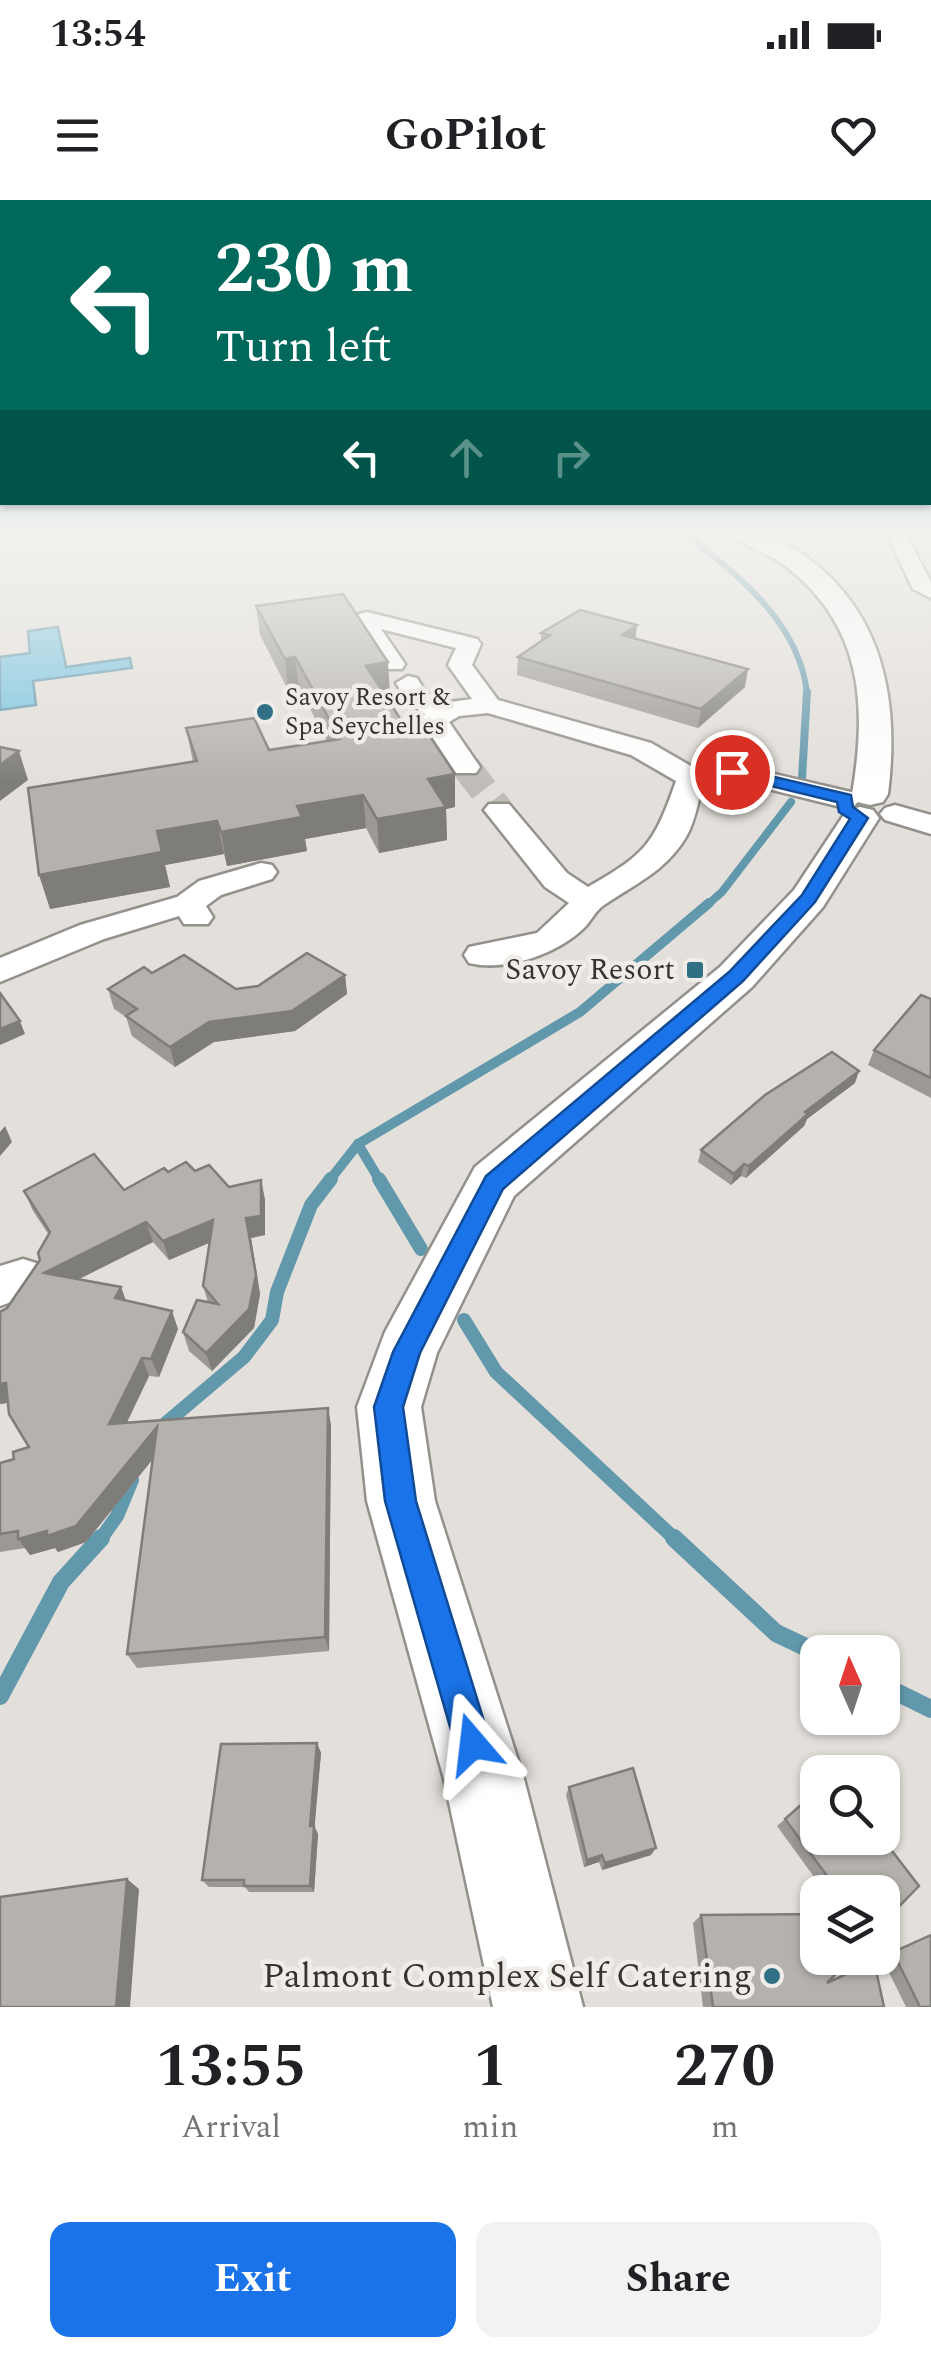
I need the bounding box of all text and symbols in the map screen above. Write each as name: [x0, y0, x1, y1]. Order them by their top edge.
text: 13:54: [50, 6, 145, 64]
text: GoPilot: [385, 101, 546, 170]
icon: menu: [50, 108, 105, 163]
icon: heart: [826, 108, 881, 163]
text: 230 m: [215, 217, 413, 323]
icon: left: [50, 240, 180, 370]
text: Turn left: [215, 313, 392, 382]
icon: left: [334, 430, 389, 485]
icon: ahead: [439, 430, 494, 485]
icon: right: [544, 430, 599, 485]
place label: Savoy Resort & Spa Seychelles: [285, 679, 451, 746]
marker: Savoy Resort & Spa Seychelles: [254, 701, 276, 723]
pin: [690, 730, 775, 815]
icon: arrive: [705, 745, 760, 800]
place label: Savoy Resort: [505, 947, 675, 993]
marker: Savoy Resort: [684, 959, 706, 981]
north arrow: [800, 1635, 900, 1735]
map controls: [800, 1635, 900, 1975]
position arrow: [421, 1692, 525, 1796]
button: search: [800, 1755, 900, 1855]
button: layers: [800, 1875, 900, 1975]
place label: Palmont Complex Self Catering: [262, 1950, 752, 2003]
marker: Palmont Complex Self Catering: [761, 1965, 783, 1987]
text: 13:55: [156, 2021, 307, 2113]
text: 1: [474, 2021, 507, 2113]
text: 270: [674, 2021, 775, 2113]
text: Arrival: [181, 2103, 281, 2152]
text: min: [462, 2103, 518, 2152]
text: m: [711, 2103, 738, 2152]
button: Exit: [50, 2222, 456, 2337]
button: Share: [476, 2222, 881, 2337]

